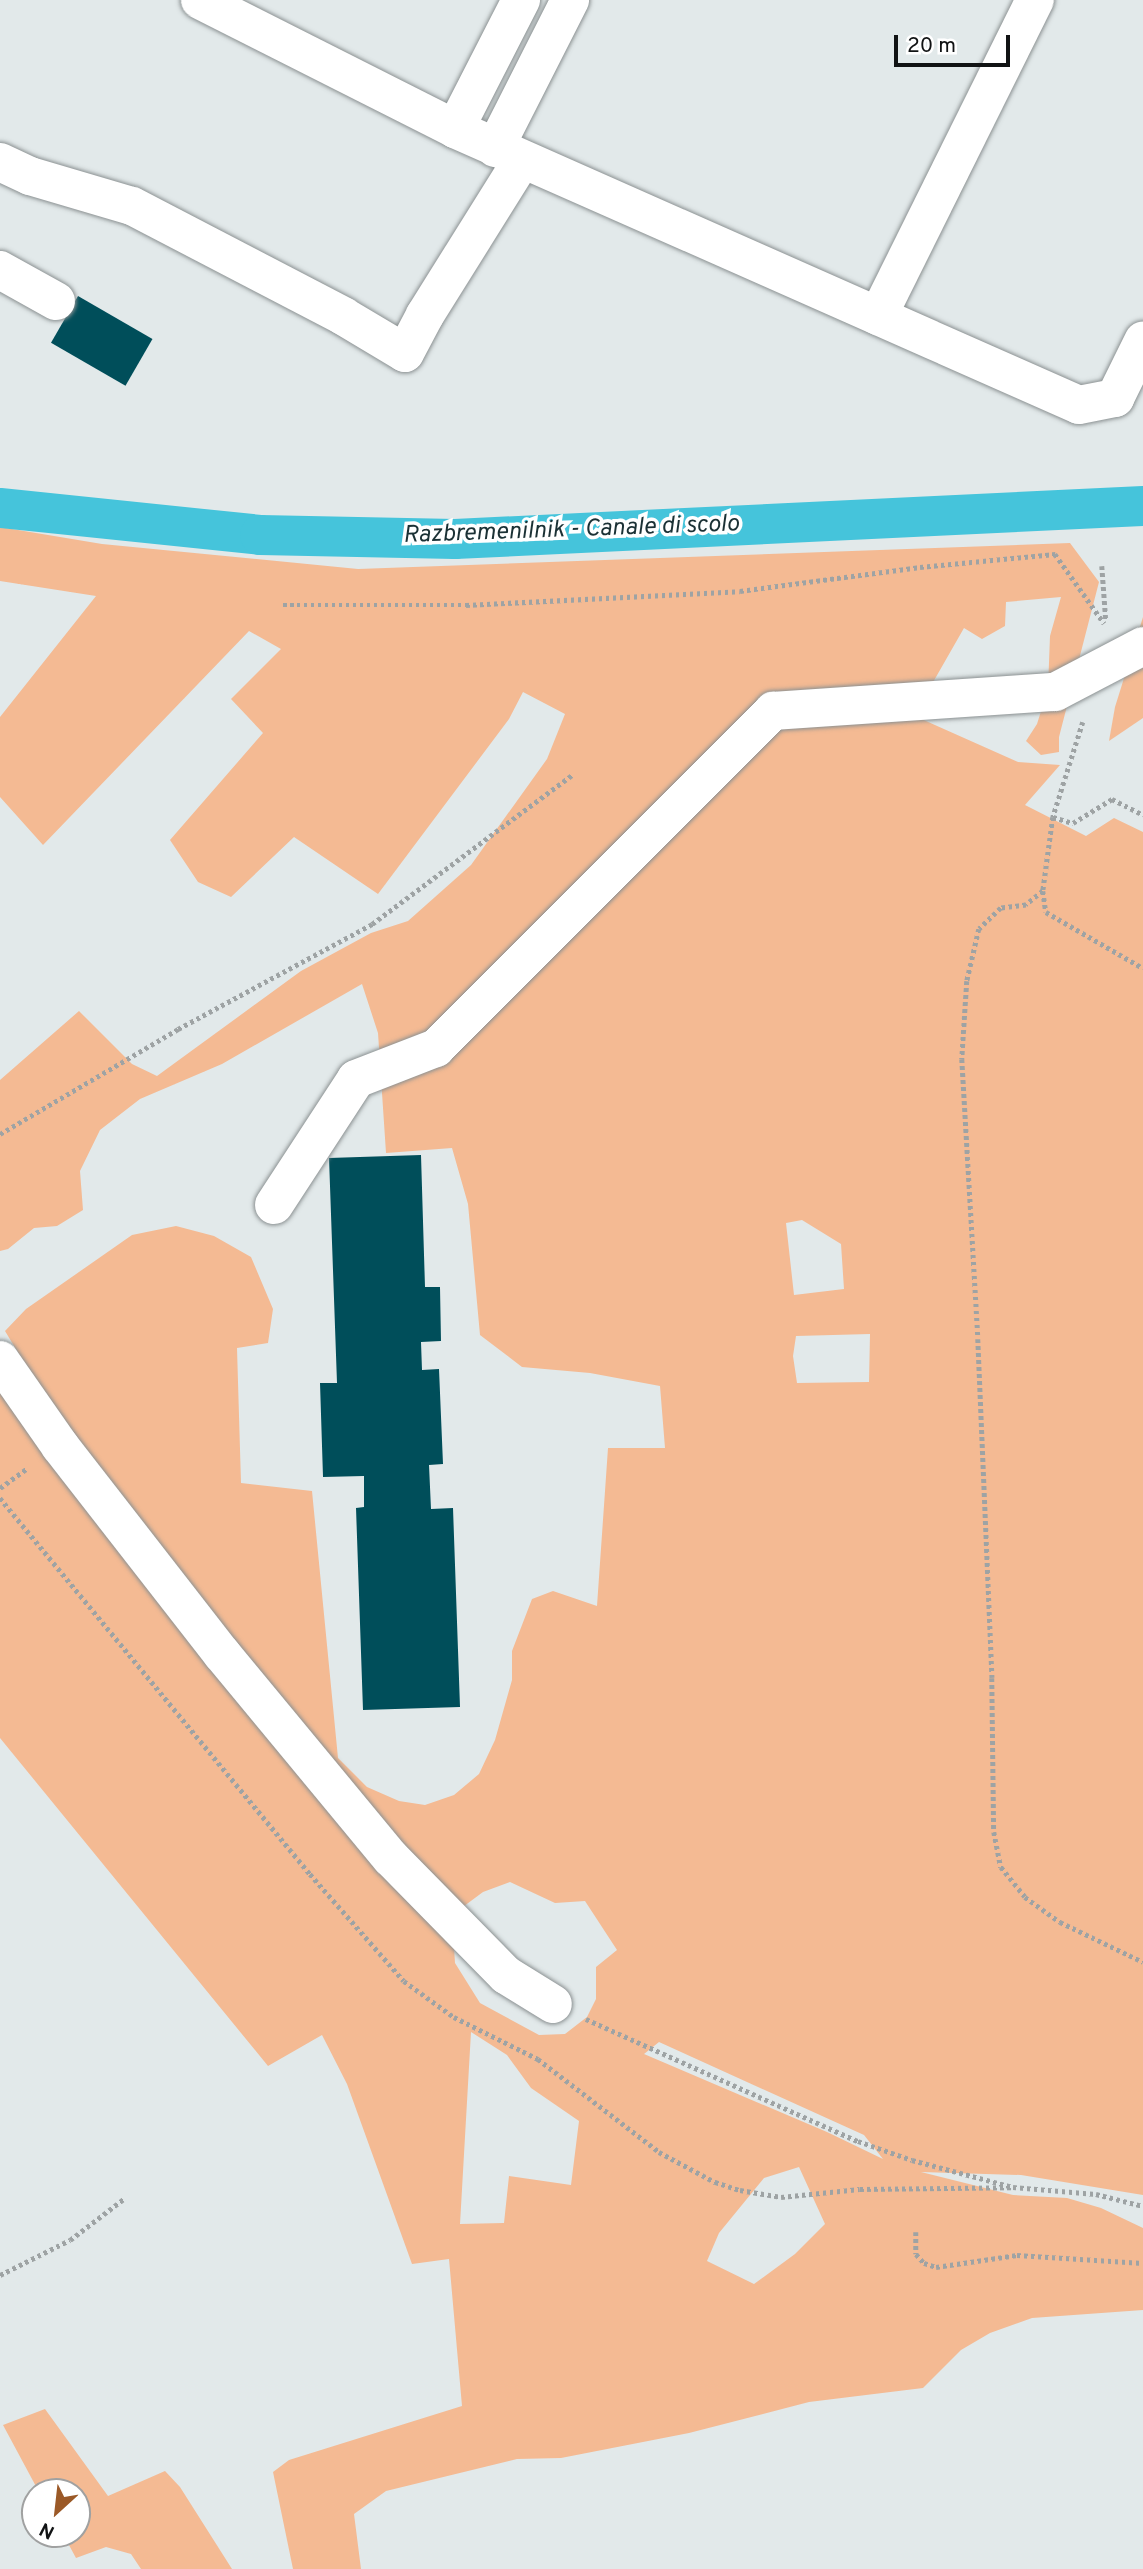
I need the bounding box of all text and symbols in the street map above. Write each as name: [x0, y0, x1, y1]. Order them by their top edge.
scale bar: [898, 21, 1014, 65]
text: 20 m: [907, 33, 956, 60]
water label: Razbremenilnik - Canale di scolo: [402, 511, 740, 551]
north arrow: [21, 2478, 91, 2548]
text: N: [36, 2516, 59, 2544]

